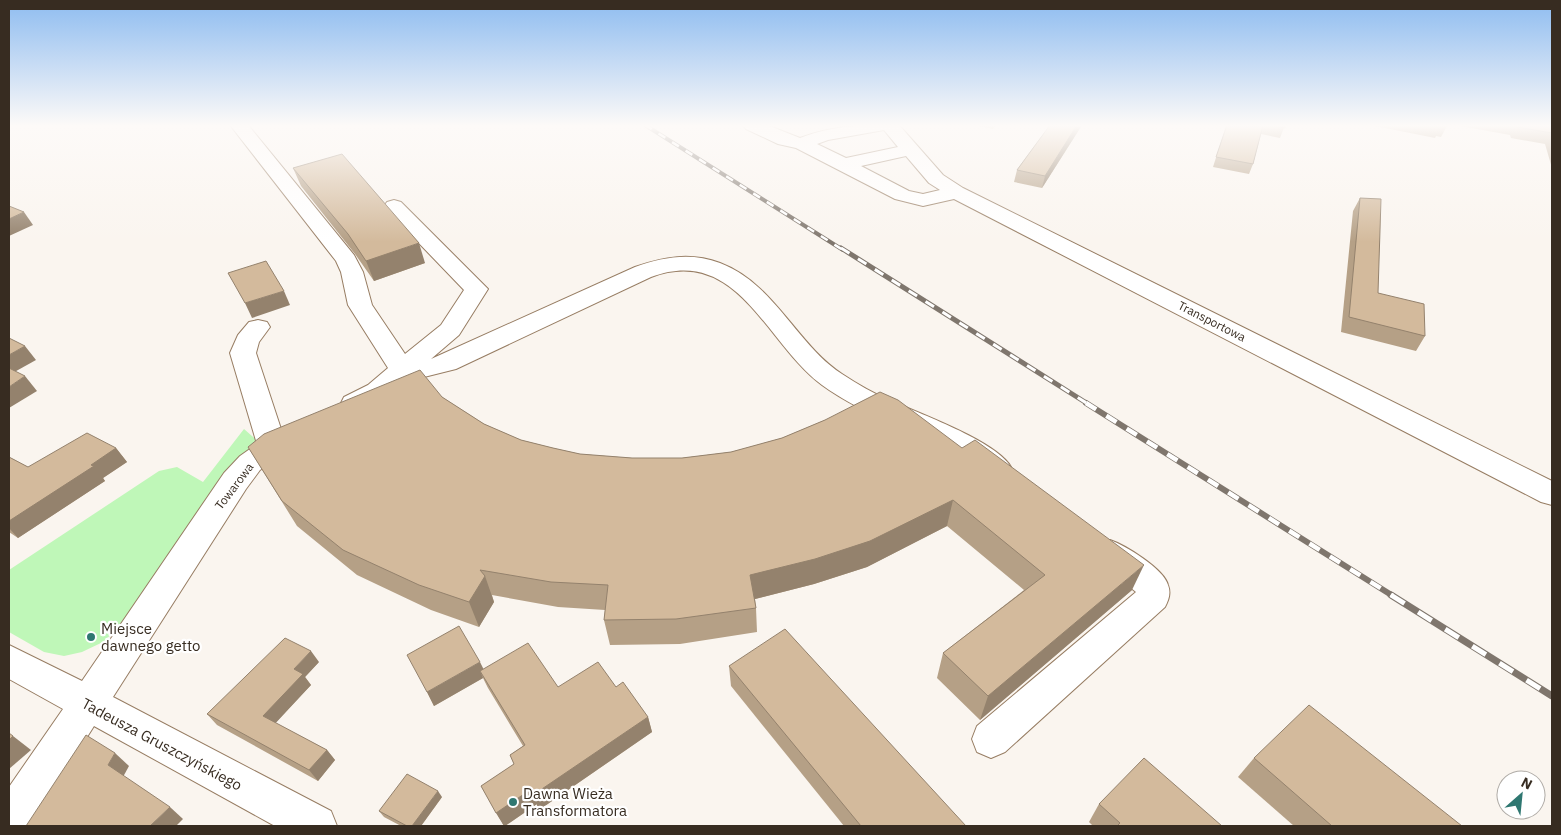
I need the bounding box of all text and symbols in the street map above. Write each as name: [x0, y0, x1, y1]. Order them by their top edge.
street label: Transportowa: [1176, 297, 1249, 345]
street label: Towarowa: [212, 459, 257, 512]
place label: Miejsce dawnego getto: [101, 619, 201, 655]
marker: Miejsce dawnego getto: [85, 631, 97, 643]
street label: Tadeusza Gruszczyńskiego: [79, 694, 245, 794]
north arrow: [1496, 770, 1546, 820]
text: N: [1518, 773, 1536, 794]
place label: Dawna Wieża Transformatora: [523, 784, 627, 820]
marker: Dawna Wieża Transformatora: [507, 796, 519, 808]

